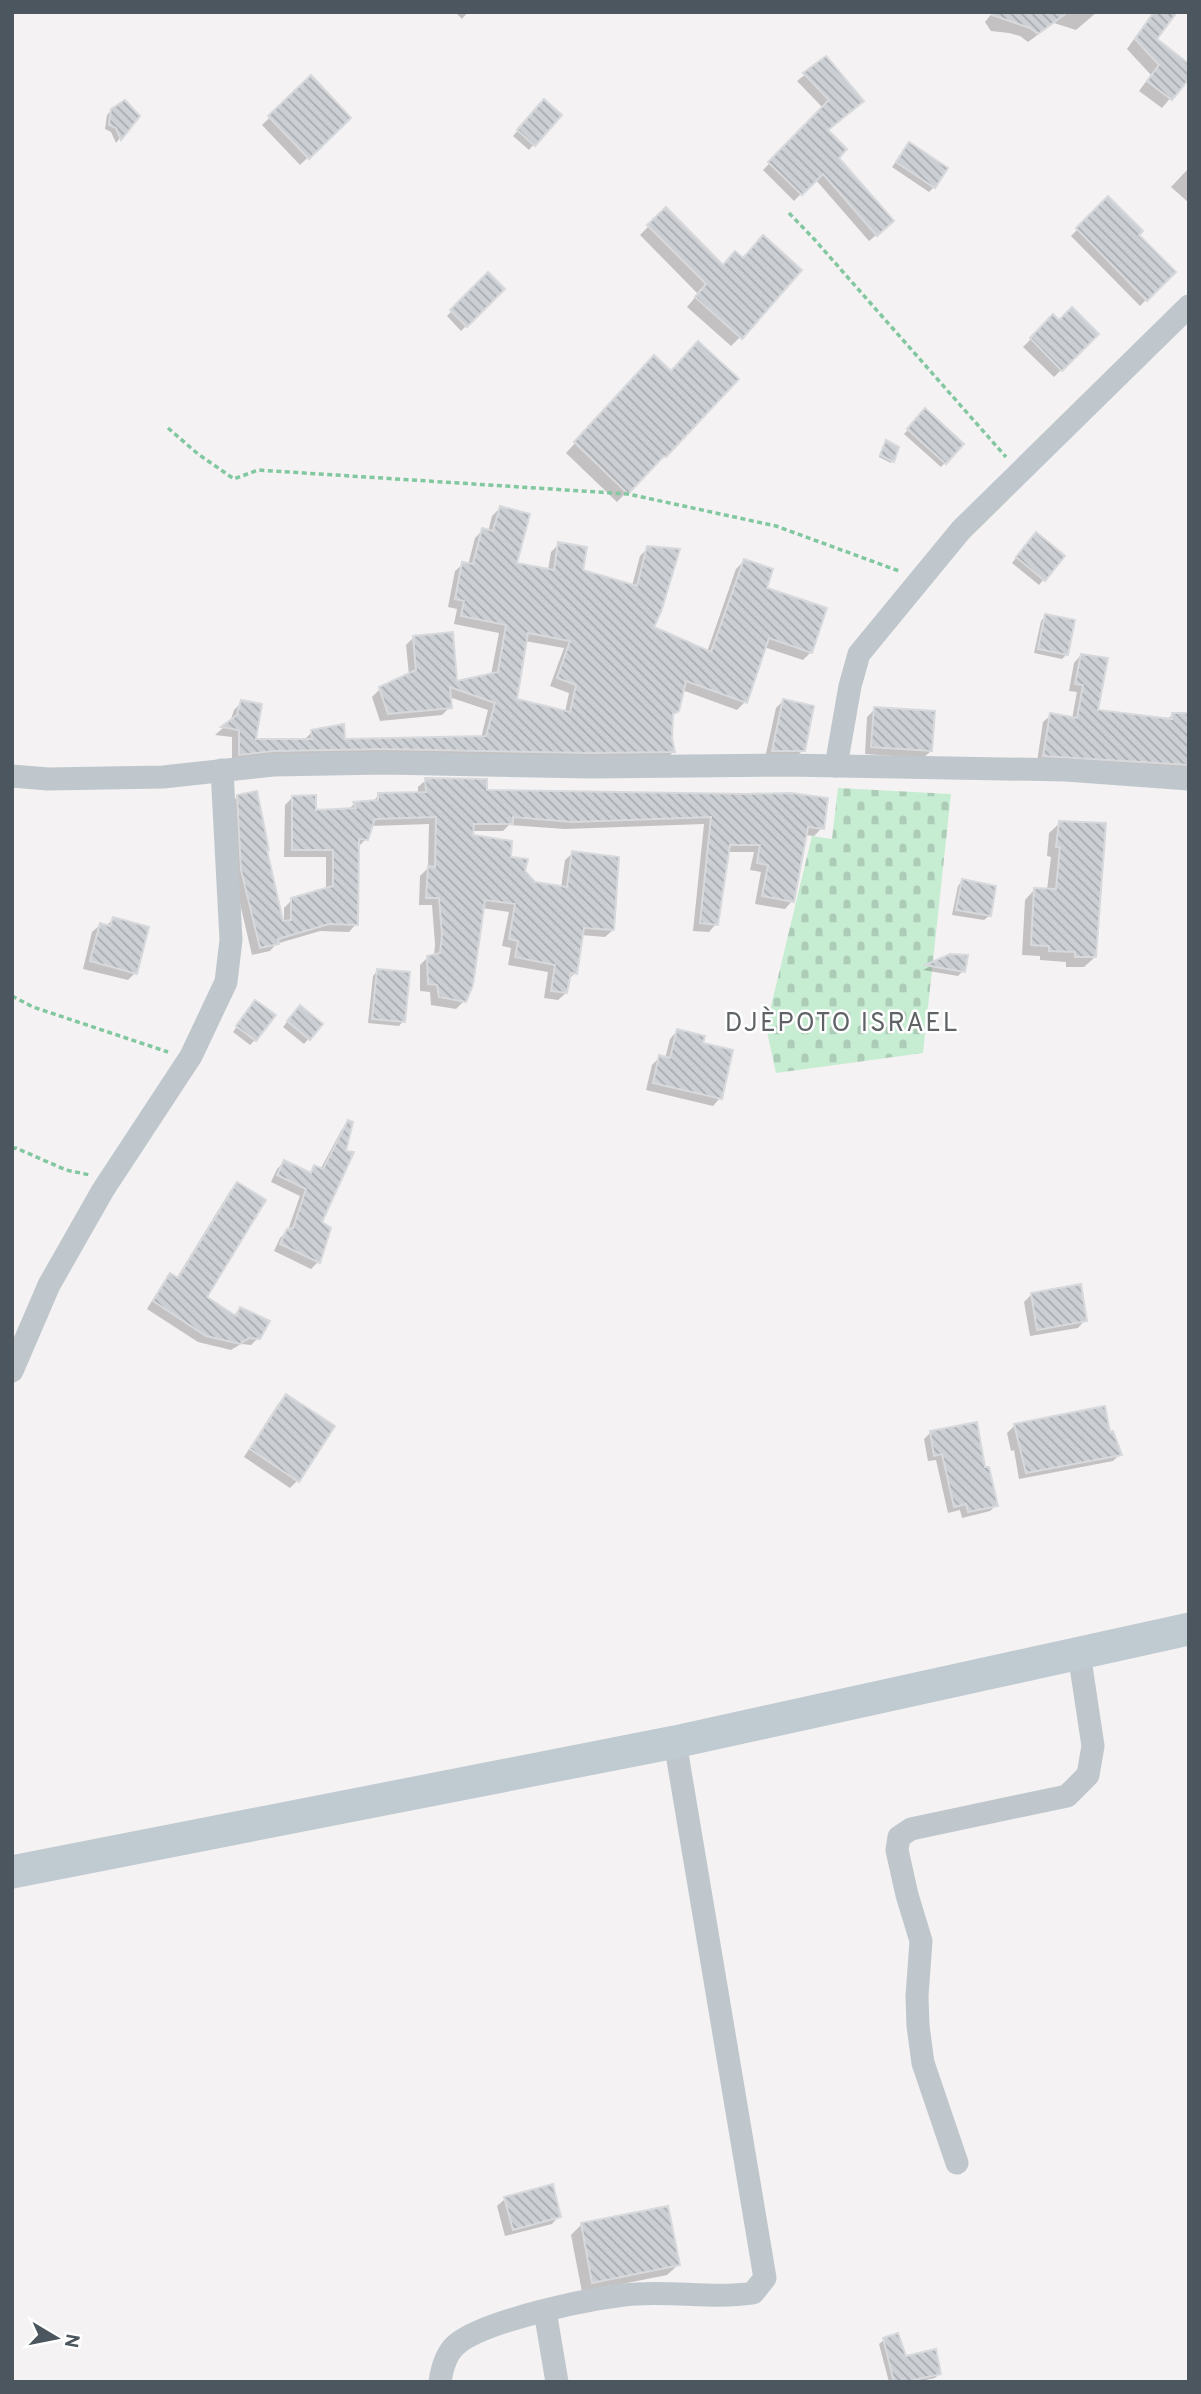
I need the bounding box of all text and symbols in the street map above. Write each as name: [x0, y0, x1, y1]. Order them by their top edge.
district label: DJÈPOTO ISRAEL: [725, 1006, 959, 1041]
north arrow: [21, 2303, 91, 2373]
text: N: [58, 2332, 84, 2349]

